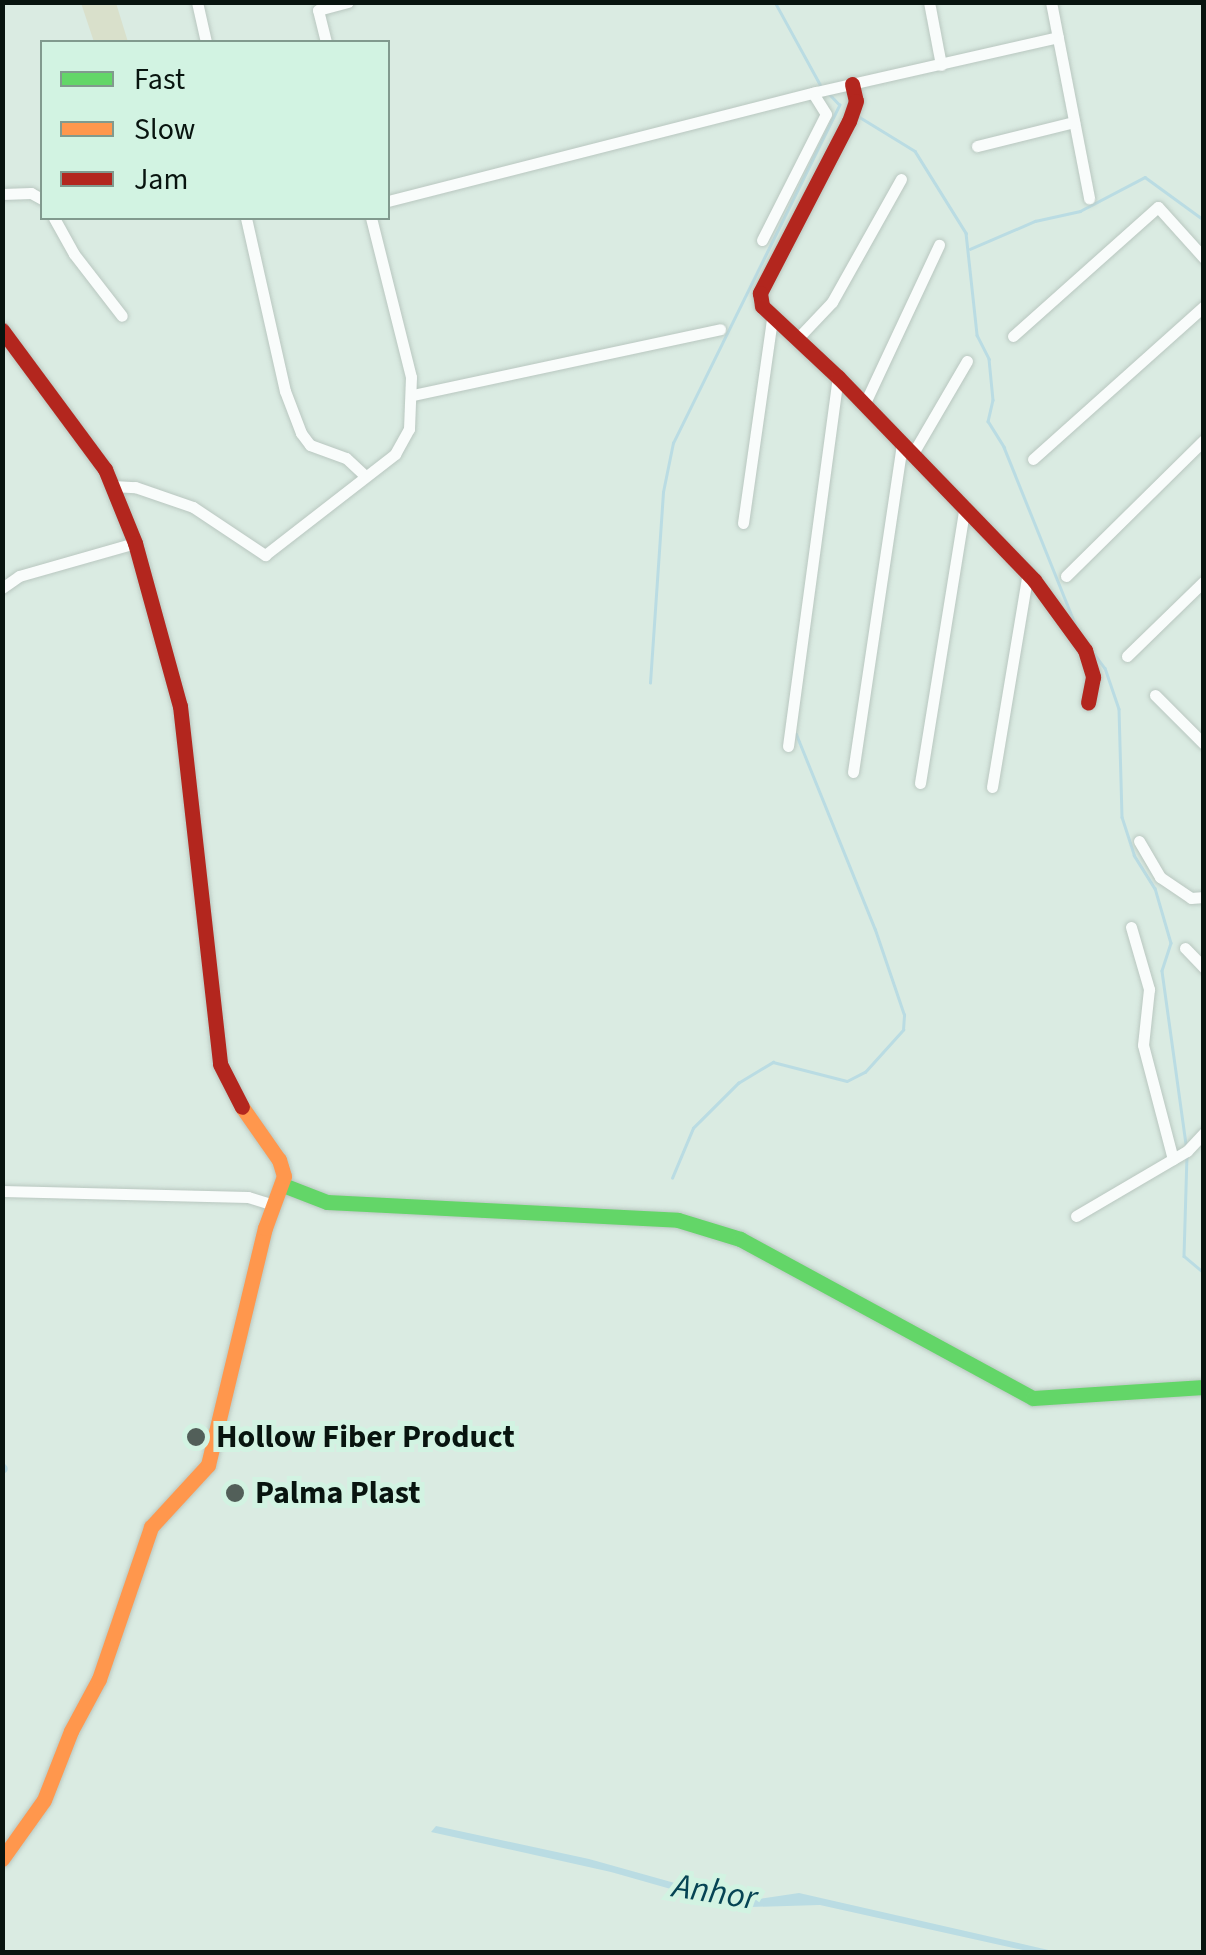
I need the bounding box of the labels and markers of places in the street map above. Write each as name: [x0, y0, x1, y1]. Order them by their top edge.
place label: Hollow Fiber Product: [216, 1418, 515, 1456]
marker: Hollow Fiber Product: [185, 1426, 207, 1448]
place label: Palma Plast: [255, 1474, 421, 1512]
marker: Palma Plast: [224, 1482, 246, 1504]

